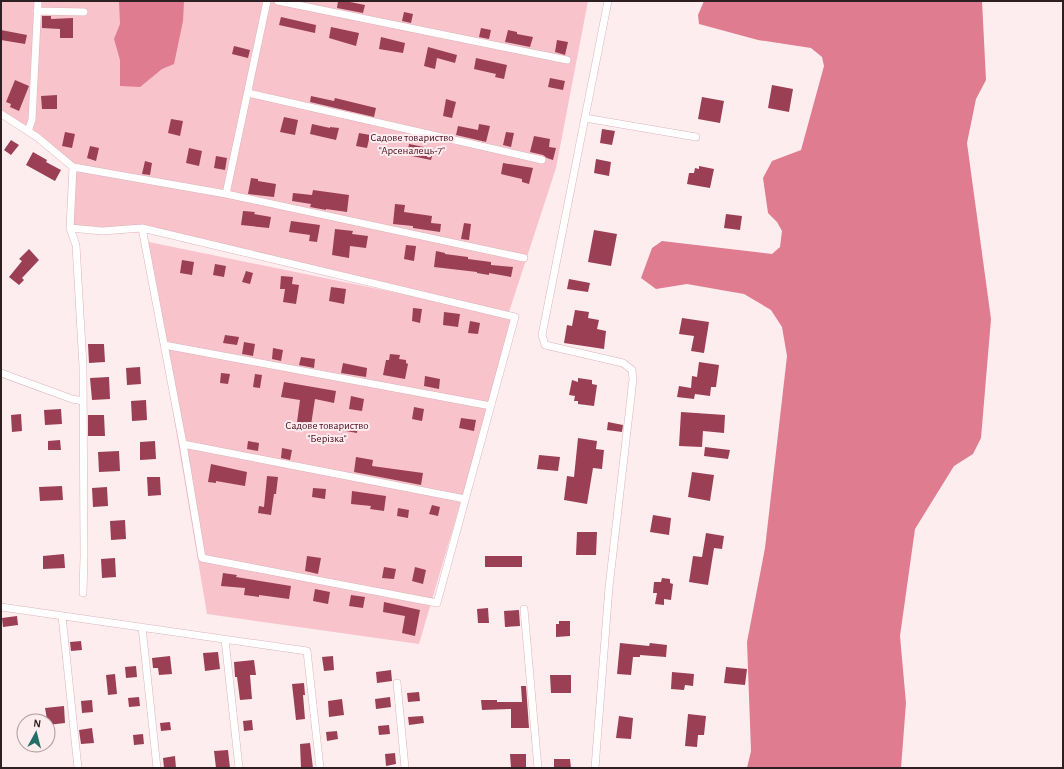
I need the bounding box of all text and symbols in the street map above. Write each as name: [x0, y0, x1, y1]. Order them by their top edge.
park label: Садове товариство "Арсеналець-7": [370, 132, 454, 156]
park label: Садове товариство "Берізка": [285, 420, 369, 444]
north arrow: [16, 713, 56, 753]
text: N: [33, 718, 42, 729]

